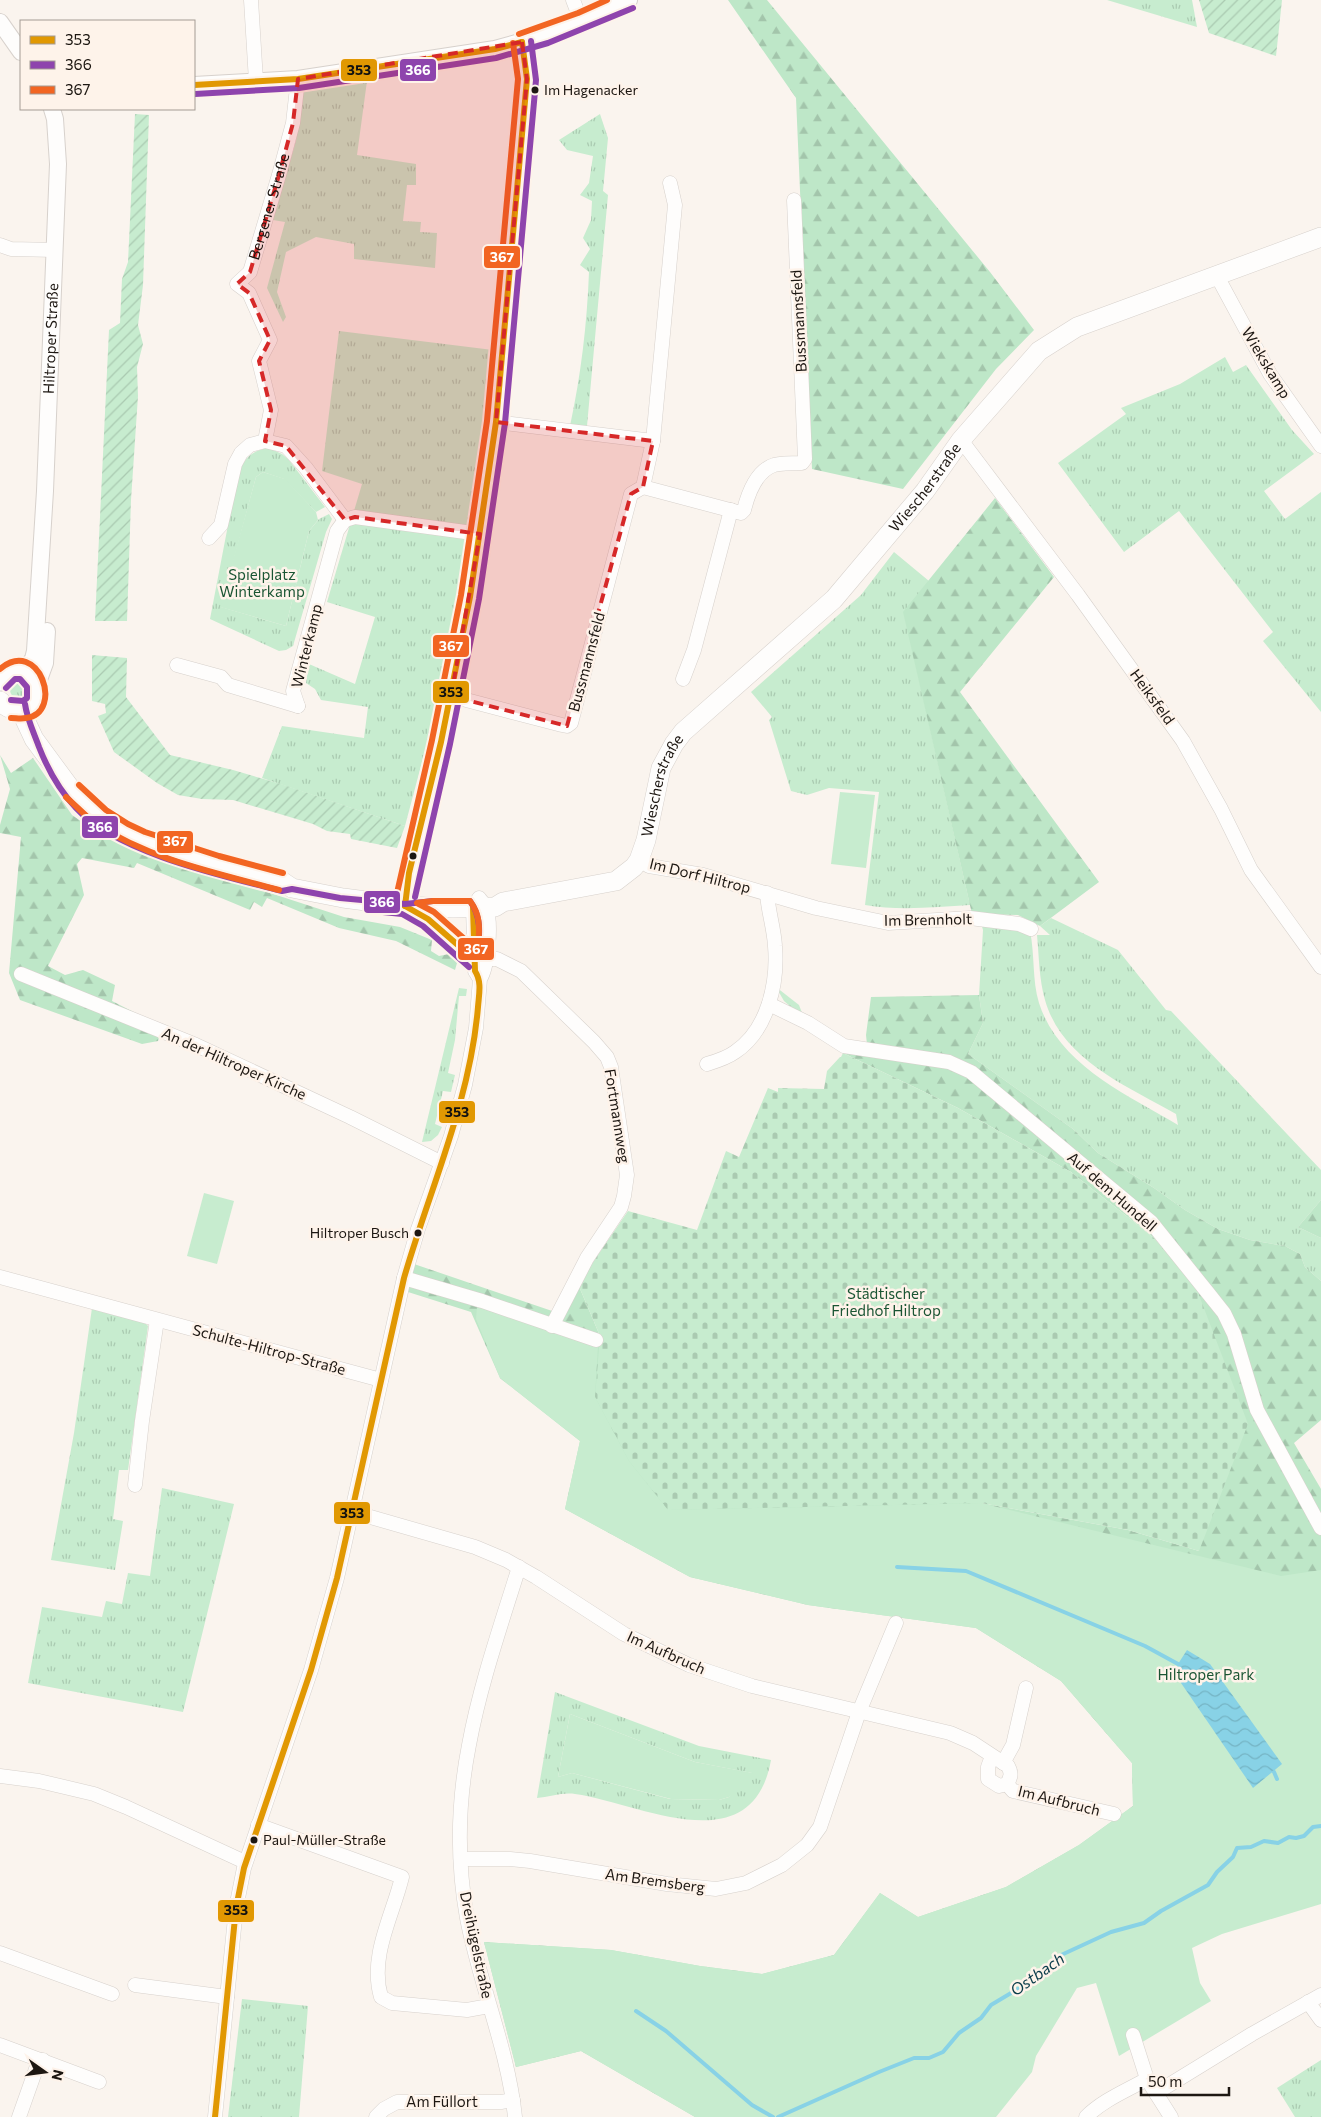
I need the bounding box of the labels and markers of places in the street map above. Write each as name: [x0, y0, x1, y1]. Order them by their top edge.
place label: Im Hagenacker: [544, 81, 638, 98]
marker: Im Hagenacker: [530, 85, 540, 95]
unlabelled marker: [408, 851, 418, 861]
place label: Hiltroper Busch: [310, 1224, 409, 1241]
marker: Hiltroper Busch: [413, 1228, 423, 1238]
place label: Paul-Müller-Straße: [263, 1831, 386, 1848]
marker: Paul-Müller-Straße: [249, 1835, 259, 1845]

